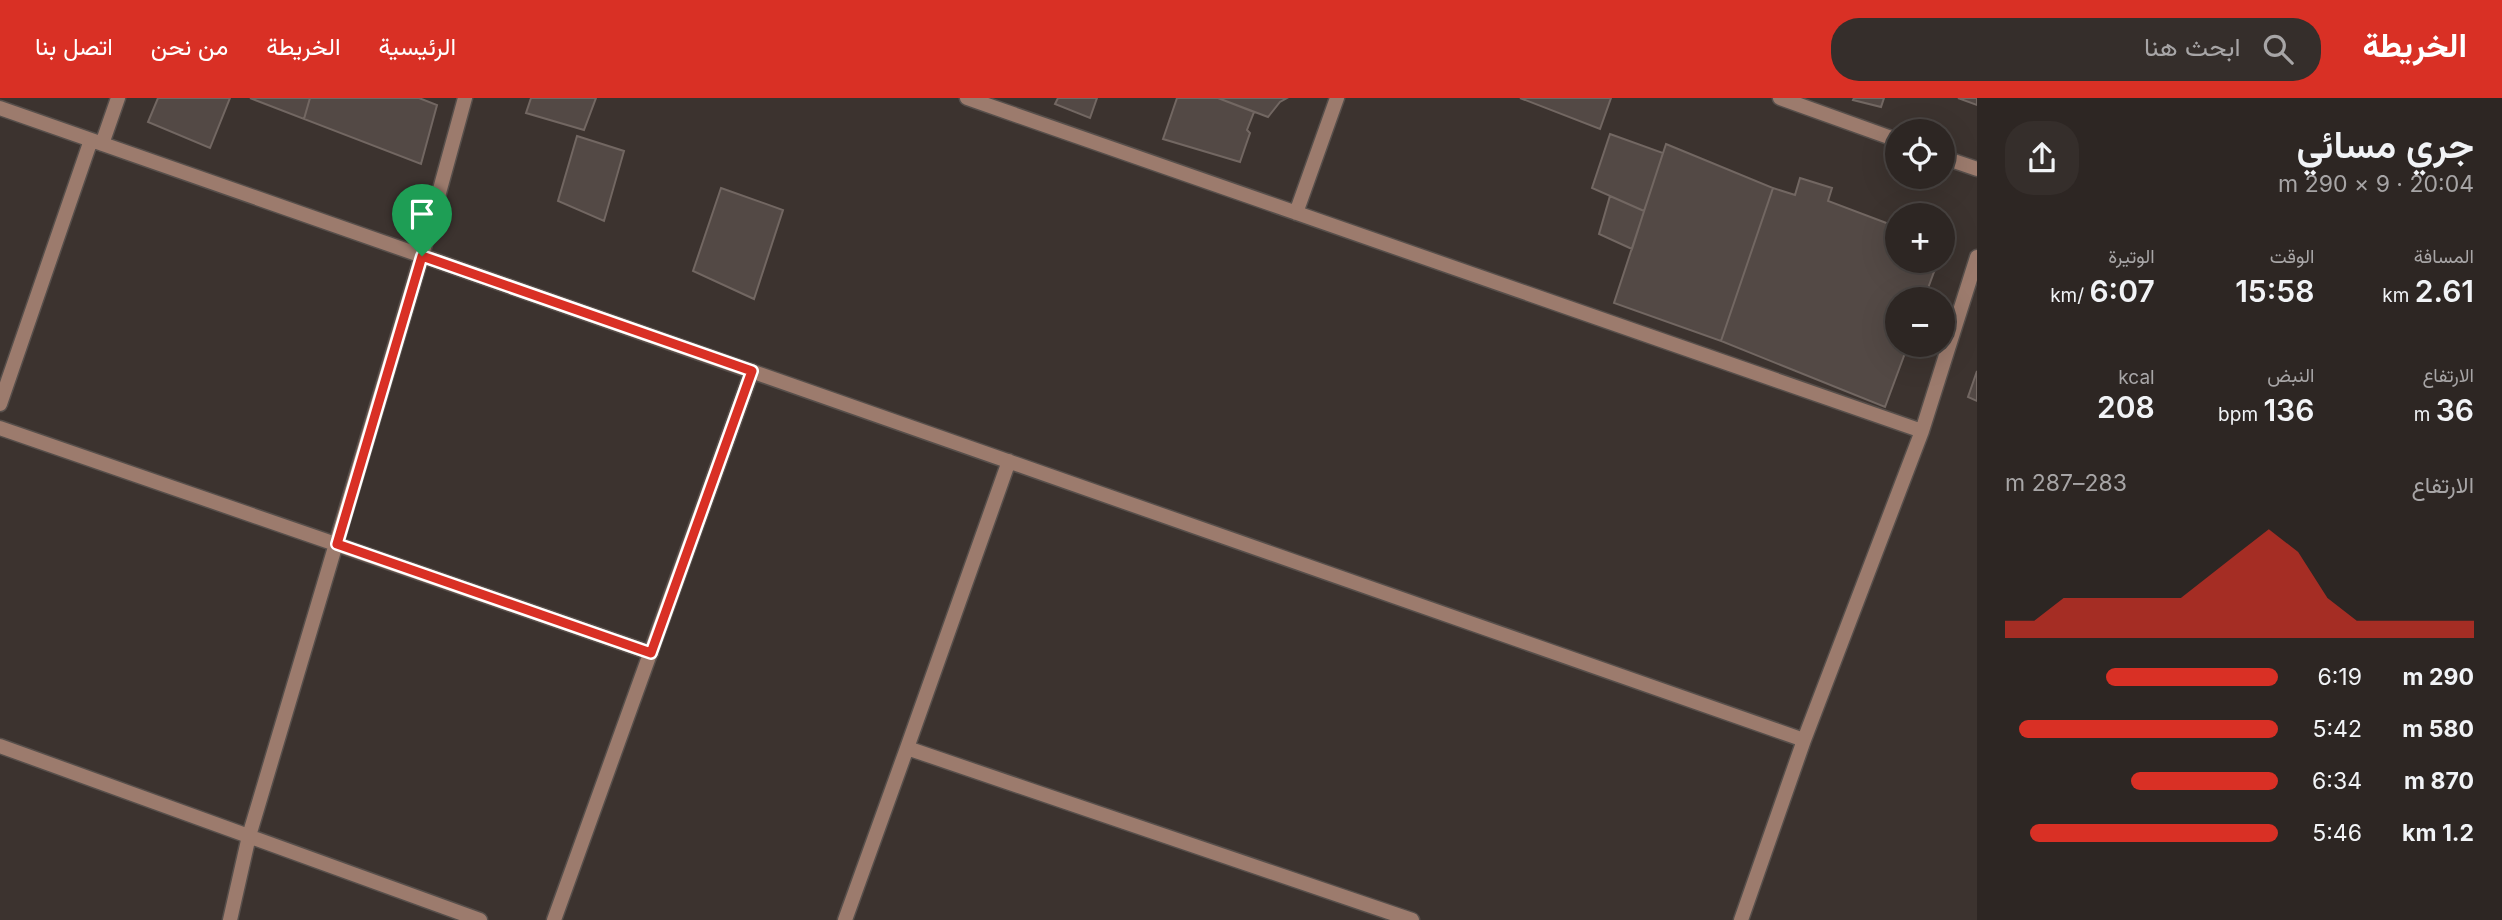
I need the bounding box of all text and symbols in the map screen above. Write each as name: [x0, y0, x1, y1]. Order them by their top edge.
search box: [1831, 18, 2321, 81]
text: الخريطة: [2363, 25, 2467, 65]
icon: search: [2259, 30, 2297, 68]
text: ابحث هنا: [2144, 31, 2241, 62]
text: اتصل بنا: [35, 32, 113, 61]
text: من نحن: [151, 32, 228, 61]
text: الخريطة: [266, 32, 340, 61]
text: الرئيسية: [378, 32, 456, 61]
map controls: [1885, 119, 1955, 357]
button: locate: [1885, 119, 1955, 189]
button: share: [2005, 121, 2079, 195]
text: جري مسائي: [2297, 121, 2474, 167]
text: 20:04 · 9 × 290 m: [2278, 170, 2474, 198]
pin: [392, 184, 452, 256]
icon: arrive: [403, 195, 441, 233]
button: +: [1885, 203, 1955, 273]
text: الوتيرة: [2108, 245, 2155, 268]
text: الوقت: [2270, 245, 2314, 268]
text: المسافة: [2414, 245, 2474, 268]
text: 6:07: [2089, 273, 2155, 309]
text: 15:58: [2235, 273, 2314, 309]
text: 2.61: [2415, 273, 2474, 309]
text: /km: [2050, 284, 2089, 307]
text: km: [2382, 284, 2415, 307]
button: −: [1885, 287, 1955, 357]
text: النبض: [2267, 364, 2314, 387]
text: الارتفاع: [2422, 364, 2474, 387]
text: kcal: [2118, 366, 2155, 389]
text: 208: [2097, 389, 2155, 425]
text: 136: [2263, 392, 2314, 428]
text: 36: [2436, 392, 2474, 428]
text: bpm: [2218, 403, 2263, 426]
text: m: [2414, 403, 2436, 426]
text: 283–287 m: [2005, 469, 2127, 497]
text: الارتفاع: [2412, 471, 2474, 499]
text: 6:19: [2317, 663, 2362, 691]
text: 290 m: [2403, 663, 2474, 691]
text: 5:42: [2313, 715, 2362, 743]
text: 580 m: [2402, 715, 2474, 743]
text: 6:34: [2312, 767, 2362, 795]
text: 870 m: [2404, 767, 2474, 795]
text: 5:46: [2312, 819, 2362, 847]
text: 1.2 km: [2402, 819, 2474, 847]

